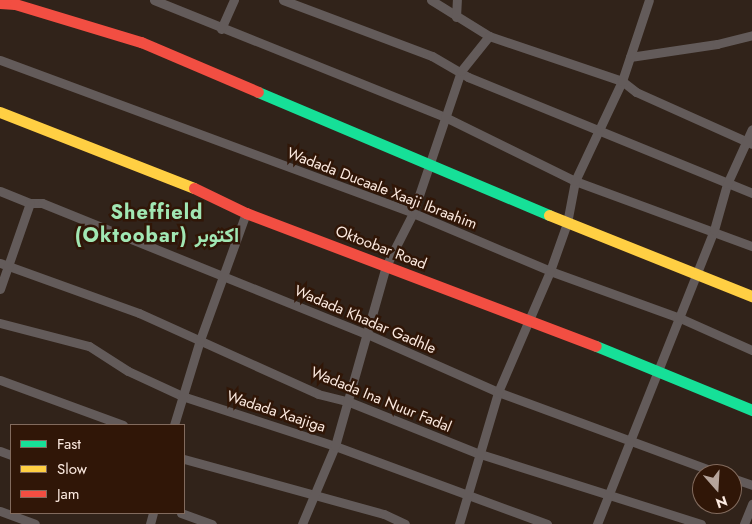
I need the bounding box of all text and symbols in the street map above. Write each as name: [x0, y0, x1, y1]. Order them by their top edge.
street label: Wadada Ducaale Xaaji Ibraahim: [284, 144, 480, 234]
district label: Sheffield (Oktoobar) اكتوبر: [80, 200, 234, 247]
street label: Oktoobar Road: [333, 222, 429, 274]
street label: Wadada Khadar Gadhle: [292, 282, 438, 358]
street label: Wadada Ina Nuur Fadal: [308, 363, 454, 437]
street label: Wadada Xaajiga: [224, 388, 328, 436]
legend: [10, 424, 185, 514]
text: Fast: [57, 433, 81, 455]
text: Slow: [57, 458, 87, 480]
north arrow: [692, 464, 742, 514]
text: Jam: [57, 483, 80, 505]
text: N: [713, 491, 730, 514]

